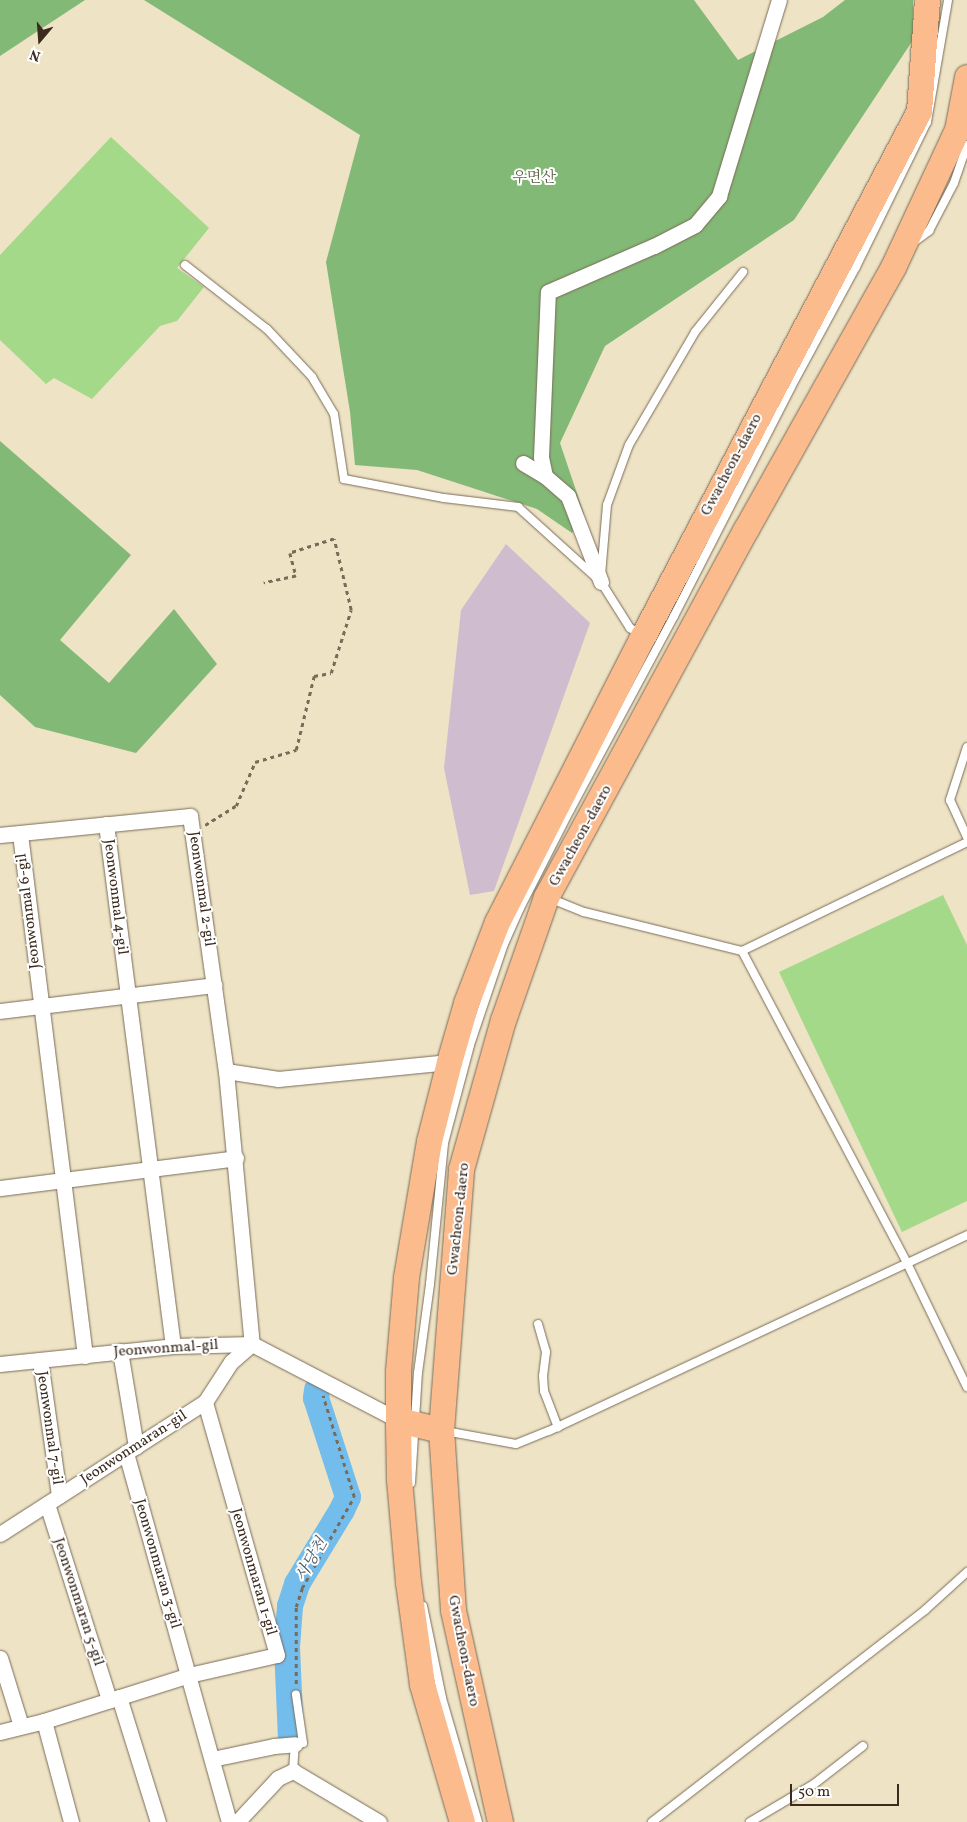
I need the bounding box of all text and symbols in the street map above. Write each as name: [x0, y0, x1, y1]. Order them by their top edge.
north arrow: [15, 15, 65, 65]
text: N: [27, 44, 43, 65]
park label: 우면산: [512, 170, 556, 188]
street label: Gwacheon-daero: [698, 411, 766, 519]
street label: Gwacheon-daero: [546, 782, 616, 890]
street label: Jeonwonmal 2-gil: [184, 830, 218, 948]
street label: Jeonwonmal 4-gil: [99, 838, 131, 956]
street label: Jeonwonmal 6-gil: [13, 852, 45, 970]
street label: Gwacheon-daero: [444, 1162, 474, 1276]
street label: Jeonwonmal-gil: [113, 1336, 219, 1362]
street label: Jeonwonmal 7-gil: [32, 1370, 66, 1486]
street label: Jeonwonmaran-gil: [77, 1407, 191, 1489]
street label: Jeonwonmaran 3-gil: [130, 1497, 184, 1631]
street label: Jeonwonmaran 1-gil: [226, 1506, 280, 1638]
water label: 사당천: [292, 1535, 332, 1585]
street label: Jeonwonmaran 5-gil: [49, 1536, 107, 1668]
street label: Gwacheon-daero: [443, 1594, 483, 1708]
scale bar: [792, 1774, 901, 1806]
text: 50 m: [798, 1782, 830, 1803]

